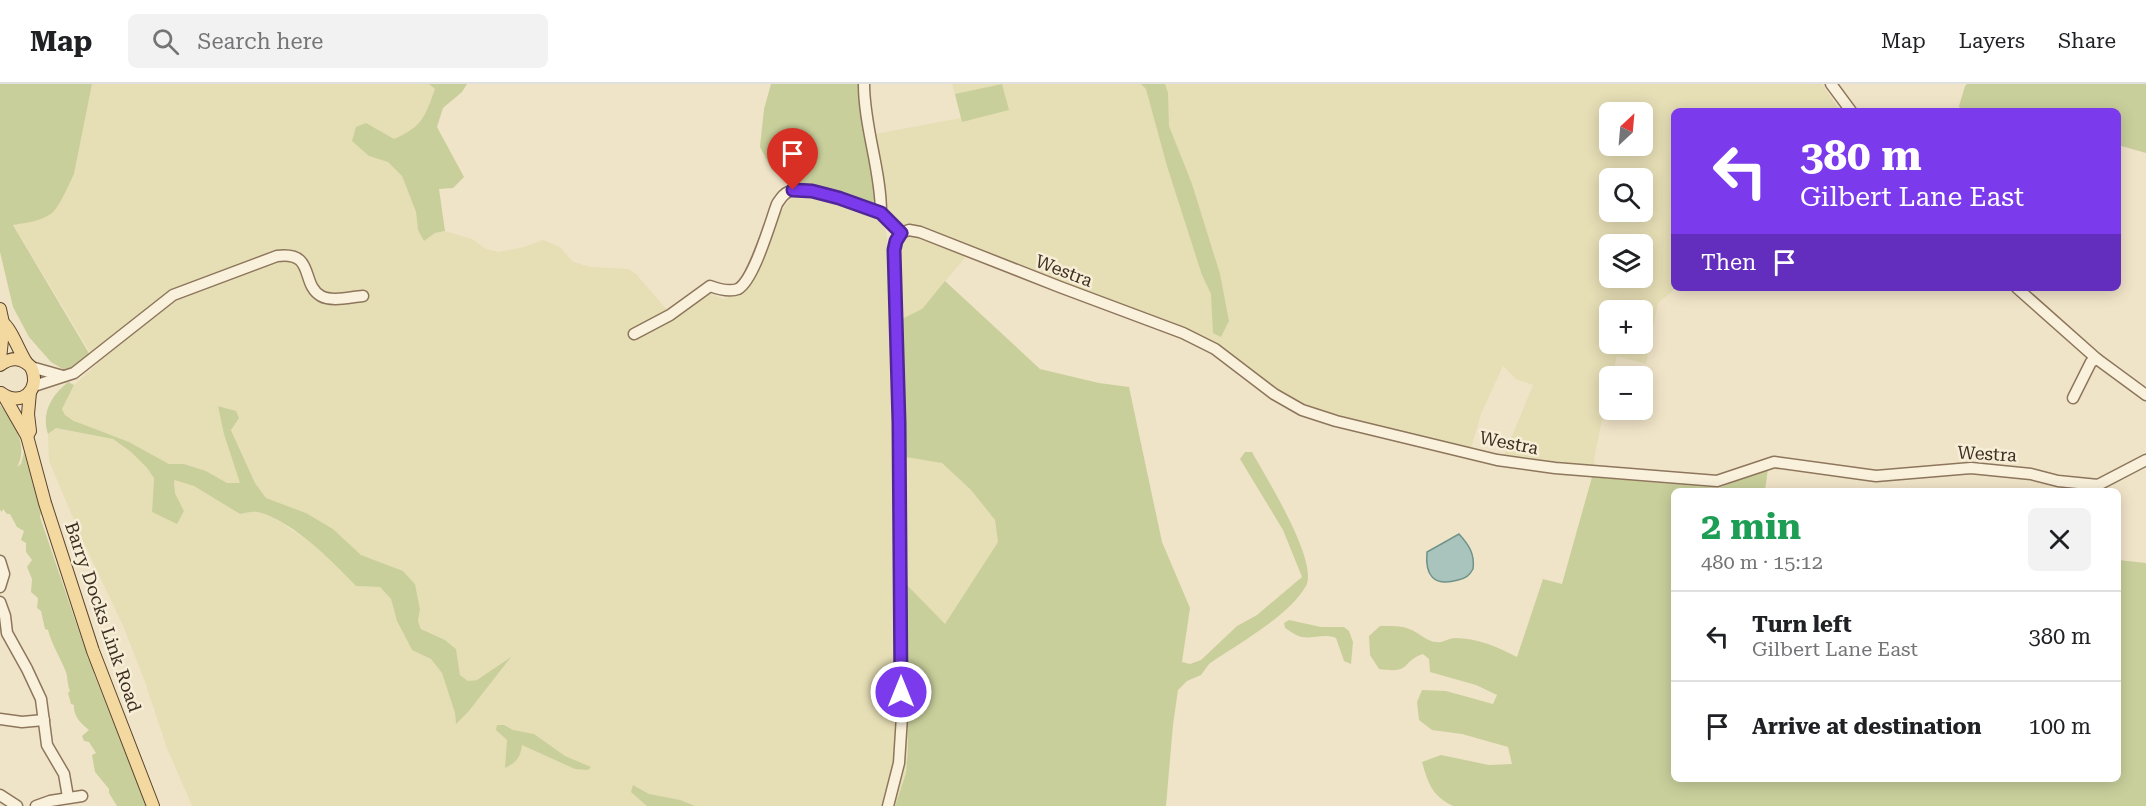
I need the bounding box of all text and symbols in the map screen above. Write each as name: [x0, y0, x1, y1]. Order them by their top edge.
search box: [128, 14, 548, 68]
text: Map: [30, 25, 92, 58]
icon: search: [149, 25, 182, 58]
text: Search here: [197, 29, 323, 54]
text: Map: [1881, 29, 1926, 53]
text: Layers: [1959, 29, 2025, 53]
text: Share: [2058, 29, 2116, 53]
north arrow: [1599, 102, 1653, 156]
map controls: [1599, 102, 1653, 420]
pin: [767, 128, 818, 190]
text: 380 m: [1800, 131, 1922, 180]
icon: left: [1701, 132, 1779, 210]
icon: arrive: [776, 137, 809, 170]
button: search: [1599, 168, 1653, 222]
text: Gilbert Lane East: [1800, 181, 2024, 213]
button: layers: [1599, 234, 1653, 288]
icon: arrive: [1768, 246, 1801, 279]
street label: Westra: [1033, 250, 1096, 291]
text: Then: [1701, 250, 1756, 275]
button: +: [1599, 300, 1653, 354]
button: −: [1599, 366, 1653, 420]
street label: Westra: [1478, 427, 1541, 459]
street label: Westra: [1957, 441, 2018, 466]
text: 2 min: [1701, 506, 1801, 548]
button: close: [2028, 508, 2091, 571]
street label: Barry Docks Link Road: [61, 519, 146, 715]
text: 480 m · 15:12: [1701, 550, 1823, 574]
text: Turn left: [1752, 612, 1852, 637]
icon: left: [1701, 620, 1734, 653]
text: 380 m: [2028, 624, 2091, 649]
text: Gilbert Lane East: [1752, 637, 1918, 661]
position arrow: [869, 660, 933, 724]
icon: arrive: [1701, 710, 1734, 743]
text: Arrive at destination: [1752, 714, 1981, 739]
text: 100 m: [2028, 714, 2091, 739]

